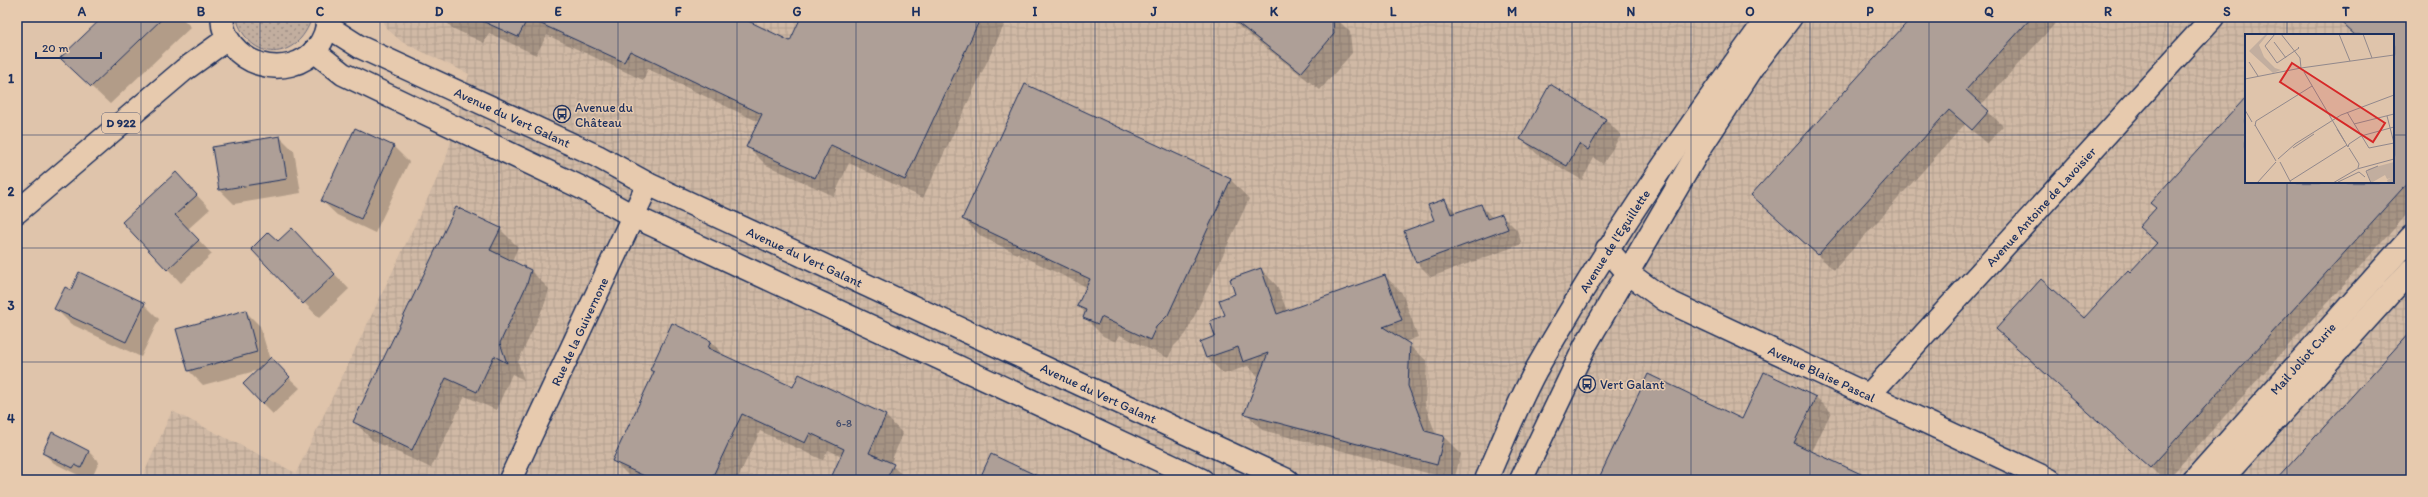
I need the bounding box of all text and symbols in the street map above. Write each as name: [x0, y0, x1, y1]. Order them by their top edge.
text: A: [77, 4, 87, 19]
text: B: [197, 4, 206, 19]
text: C: [316, 4, 325, 19]
text: D: [435, 4, 444, 19]
text: E: [554, 4, 562, 19]
text: F: [675, 4, 682, 19]
text: G: [793, 4, 802, 19]
text: H: [912, 4, 921, 19]
text: I: [1033, 4, 1038, 19]
text: J: [1150, 4, 1158, 19]
text: K: [1270, 4, 1279, 19]
text: L: [1390, 4, 1397, 19]
text: M: [1507, 4, 1517, 19]
text: N: [1627, 4, 1636, 19]
text: O: [1745, 4, 1755, 19]
text: P: [1866, 4, 1874, 19]
text: Q: [1984, 4, 1994, 19]
text: R: [2104, 4, 2112, 19]
text: S: [2223, 4, 2231, 19]
text: T: [2341, 4, 2350, 19]
scale bar: [36, 34, 101, 60]
inset map: [2245, 34, 2394, 183]
text: 20 m: [42, 41, 69, 55]
text: 1: [8, 71, 14, 86]
street label: Avenue du Vert Galant: [452, 84, 573, 151]
place label: Avenue du Château: [575, 100, 633, 130]
bus stop icon: Avenue du Château: [552, 104, 572, 124]
road number: D 922: [102, 113, 140, 133]
street label: Avenue Antoine de Lavoisier: [1983, 143, 2100, 270]
text: 2: [8, 184, 15, 199]
street label: Avenue de l'Eguillette: [1576, 187, 1653, 295]
street label: Avenue du Vert Galant: [744, 224, 865, 290]
street label: Rue de la Guivernone: [548, 275, 611, 388]
text: 3: [7, 298, 15, 313]
street label: Mail Joliot Curie: [2267, 320, 2339, 398]
street label: Avenue Blaise Pascal: [1766, 342, 1878, 405]
street label: Avenue du Vert Galant: [1038, 360, 1159, 427]
bus stop icon: Vert Galant: [1577, 374, 1597, 394]
place label: Vert Galant: [1600, 377, 1664, 392]
text: 4: [7, 411, 15, 426]
house number: 6-8: [836, 417, 852, 430]

